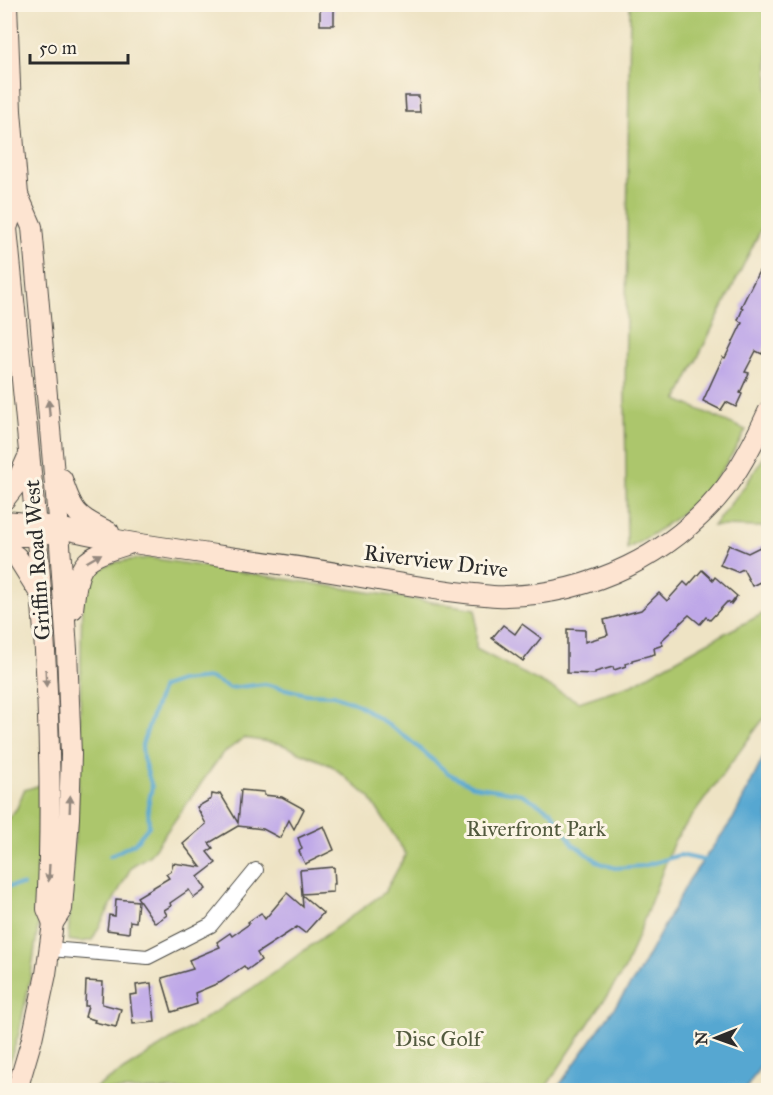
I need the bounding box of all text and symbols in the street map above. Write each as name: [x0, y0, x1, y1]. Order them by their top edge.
scale bar: [30, 27, 128, 65]
text: 50 m: [39, 37, 77, 59]
one-way arrow: [44, 399, 54, 418]
street label: Griffin Road West: [18, 479, 56, 641]
street label: Riverview Drive: [362, 539, 510, 583]
one-way arrow: [86, 552, 102, 563]
one-way arrow: [41, 668, 50, 687]
one-way arrow: [65, 794, 74, 813]
park label: Riverfront Park: [466, 815, 607, 842]
one-way arrow: [44, 863, 53, 882]
north arrow: [686, 1008, 746, 1068]
park label: Disc Golf: [395, 1025, 485, 1052]
text: N: [692, 1031, 711, 1045]

